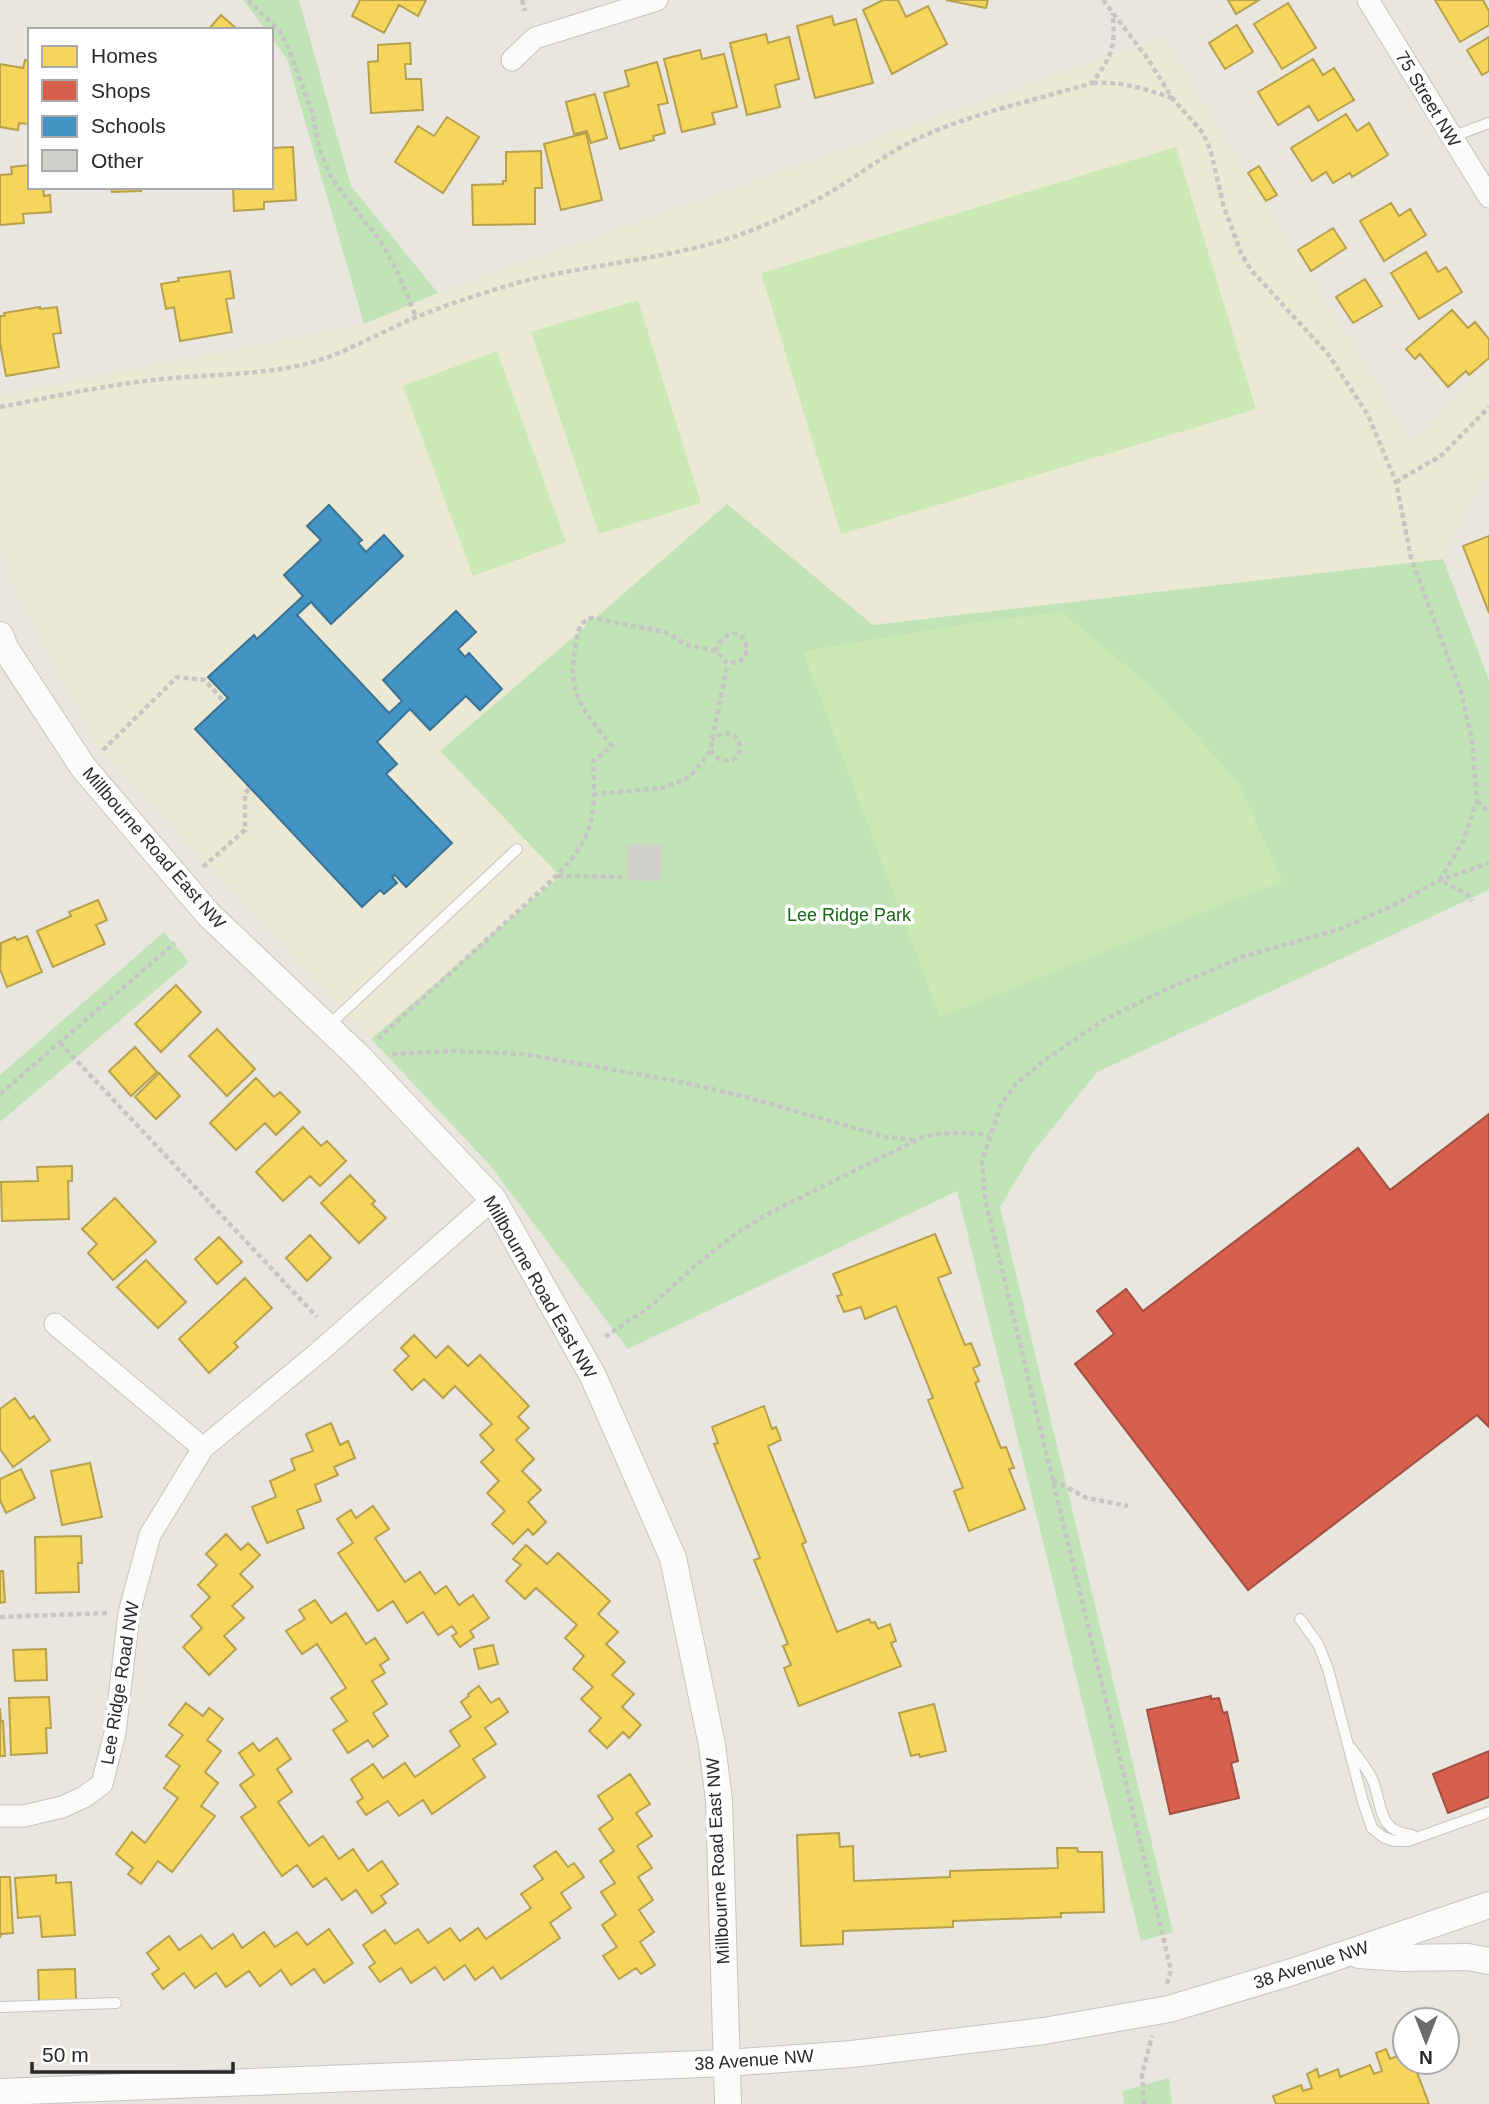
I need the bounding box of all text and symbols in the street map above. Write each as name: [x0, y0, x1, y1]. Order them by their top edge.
legend: [28, 28, 273, 189]
text: Homes: [91, 44, 158, 67]
street label: 75 Street NW: [1392, 48, 1464, 150]
text: Shops: [91, 79, 151, 102]
text: Schools: [91, 114, 166, 137]
text: Other: [91, 149, 144, 172]
street label: Millbourne Road East NW: [79, 763, 229, 933]
park label: Lee Ridge Park: [787, 905, 912, 925]
street label: Millbourne Road East NW: [480, 1192, 600, 1382]
street label: Lee Ridge Road NW: [97, 1600, 143, 1766]
street label: Millbourne Road East NW: [703, 1757, 733, 1965]
street label: 38 Avenue NW: [1251, 1937, 1371, 1993]
north arrow: [1391, 2006, 1461, 2076]
scale bar: [32, 2030, 233, 2074]
text: 50 m: [42, 2043, 89, 2066]
street label: 38 Avenue NW: [694, 2046, 814, 2074]
text: N: [1419, 2047, 1433, 2068]

